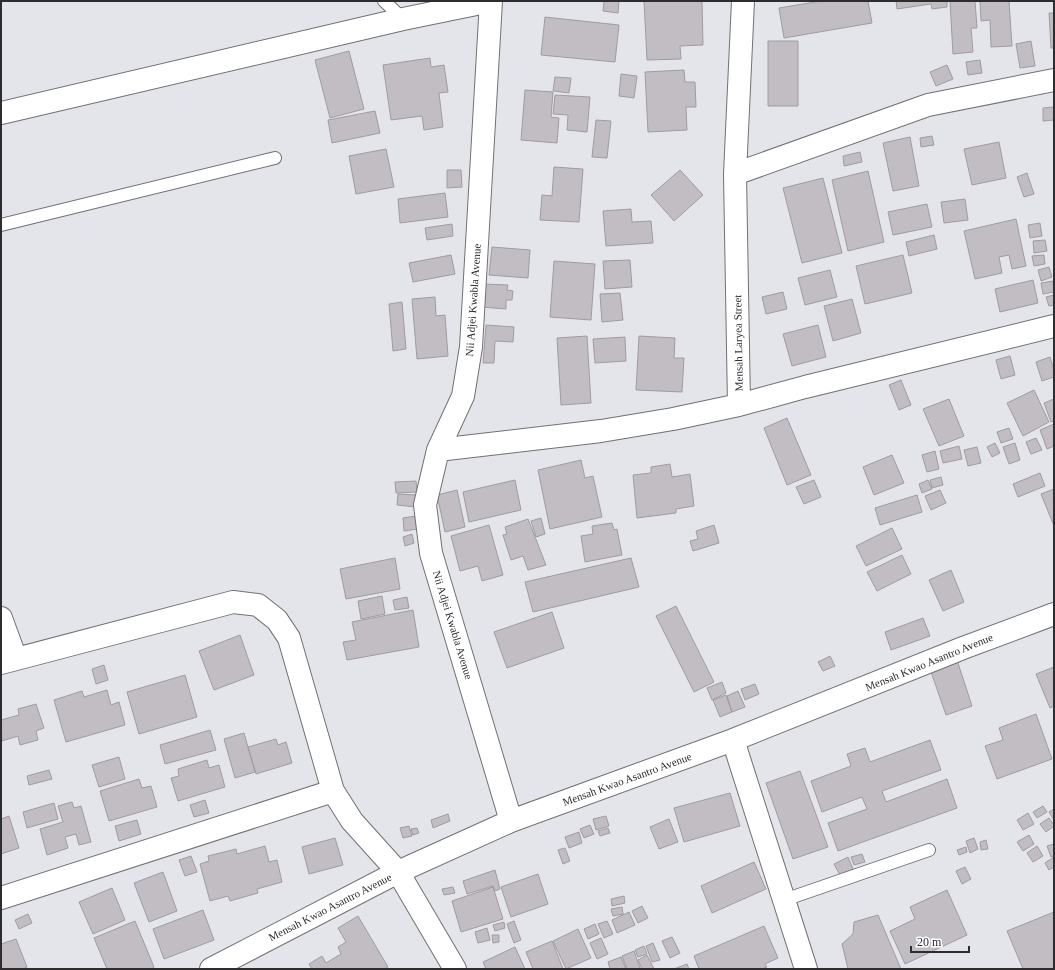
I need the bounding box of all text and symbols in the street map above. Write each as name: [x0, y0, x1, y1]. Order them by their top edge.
street label: Nii Adjei Kwabla Avenue: [463, 243, 483, 357]
street label: Mensah Laryea Street: [731, 295, 745, 391]
street label: Nii Adjei Kwabla Avenue: [431, 569, 475, 681]
street label: Mensah Kwao Asantro Avenue: [864, 631, 995, 693]
street label: Mensah Kwao Asantro Avenue: [561, 750, 693, 808]
street label: Mensah Kwao Asantro Avenue: [267, 871, 394, 943]
scale bar: [911, 928, 969, 954]
text: 20 m: [917, 935, 942, 949]

